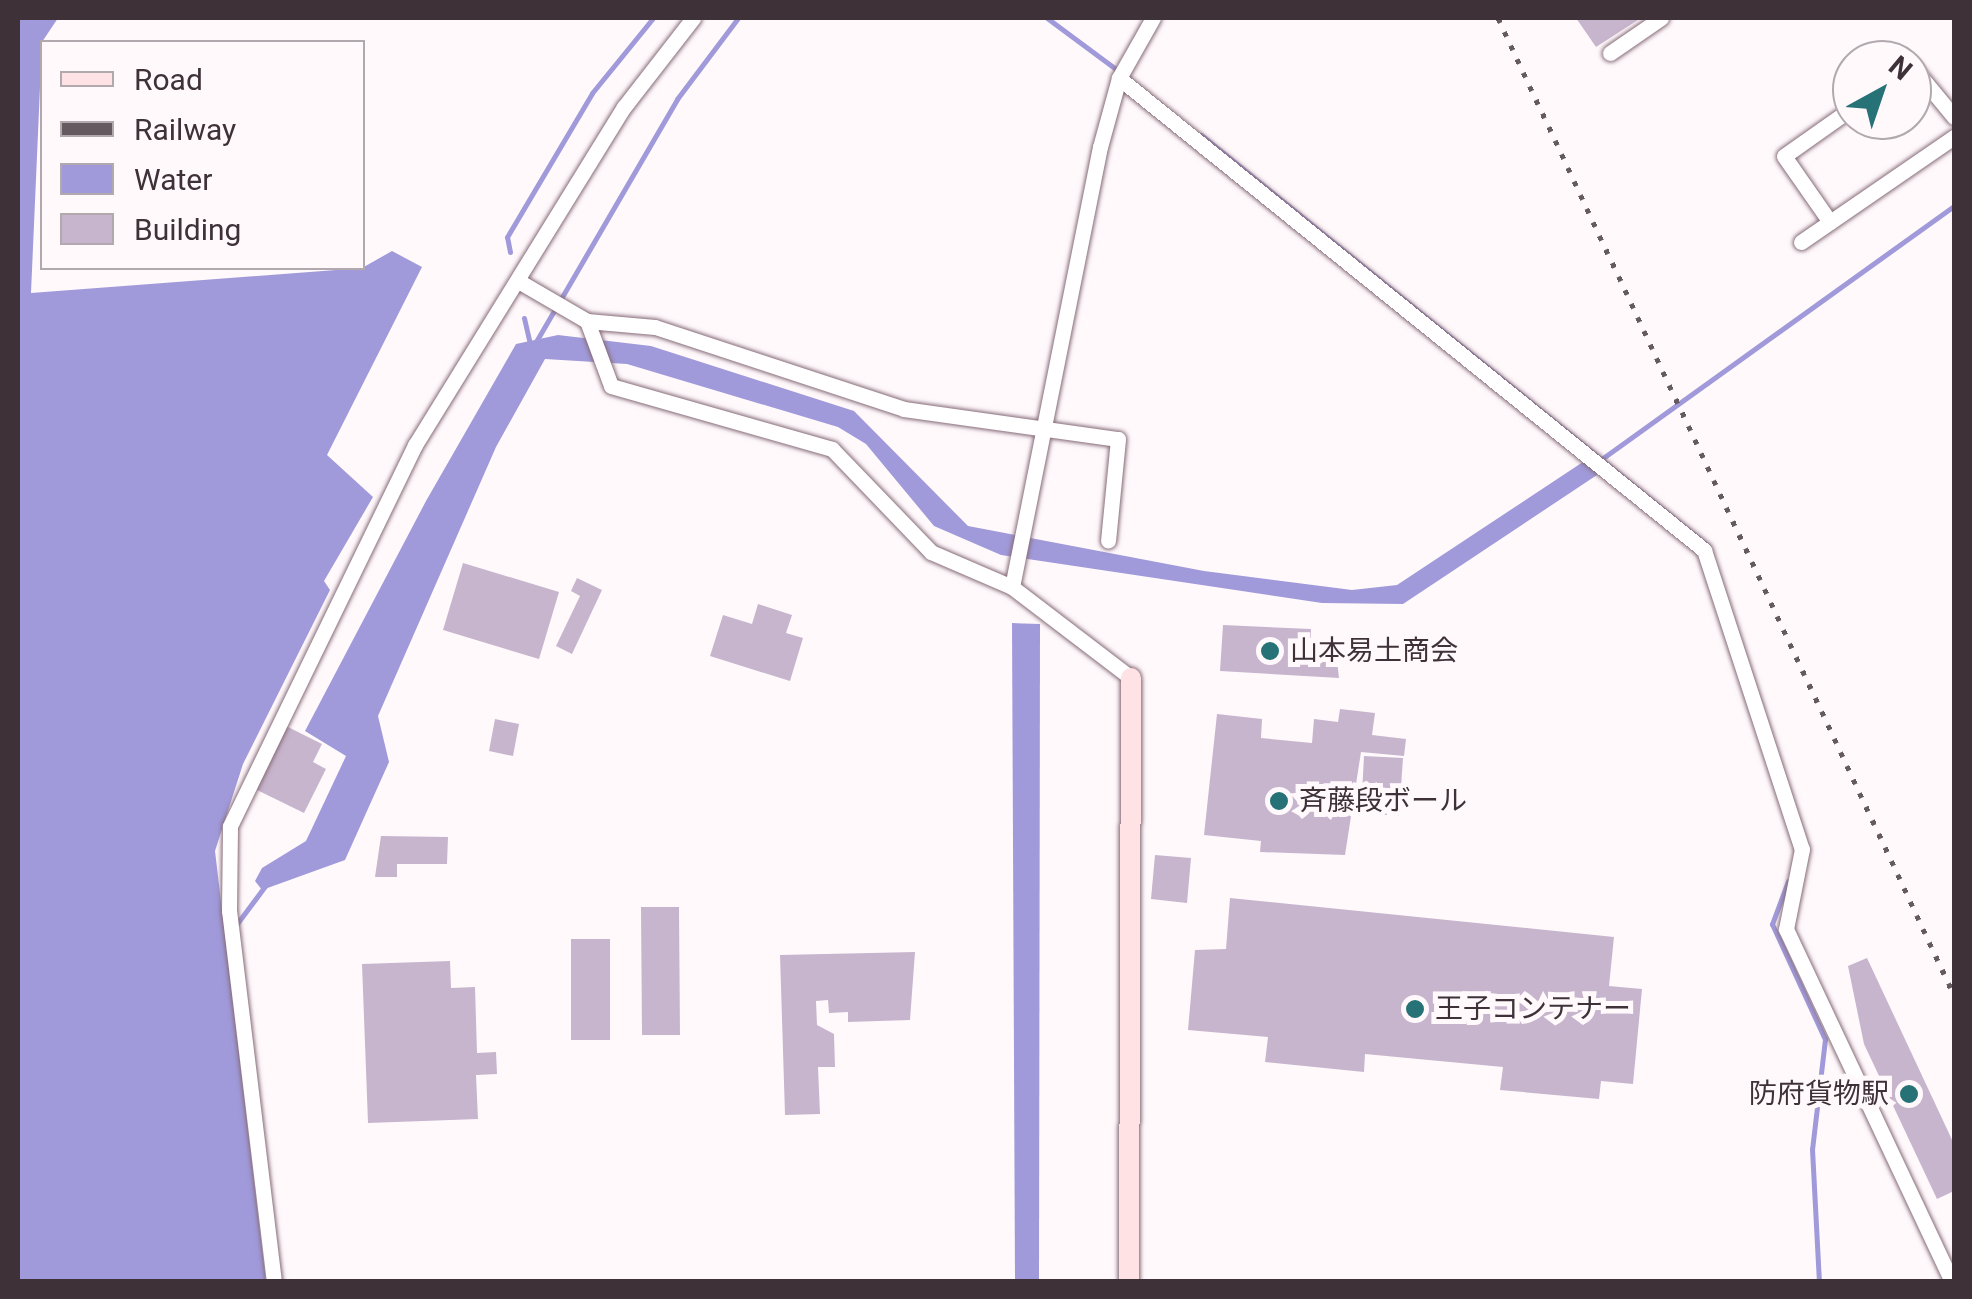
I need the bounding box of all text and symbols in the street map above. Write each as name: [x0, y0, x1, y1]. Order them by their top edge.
legend: [40, 40, 365, 270]
north arrow: [1832, 40, 1932, 140]
text: N: [1882, 49, 1918, 87]
text: Road: [134, 62, 203, 97]
text: Railway: [134, 112, 236, 147]
text: Water: [134, 162, 212, 197]
text: Building: [134, 212, 241, 247]
place label: 山本易土商会: [1290, 634, 1458, 668]
marker: 山本易土商会: [1259, 640, 1281, 662]
place label: 斉藤段ボール: [1299, 784, 1467, 818]
marker: 斉藤段ボール: [1268, 790, 1290, 812]
place label: 王子コンテナー: [1435, 992, 1631, 1026]
marker: 王子コンテナー: [1404, 998, 1426, 1020]
place label: 防府貨物駅: [1749, 1077, 1889, 1111]
marker: 防府貨物駅: [1898, 1083, 1920, 1105]

